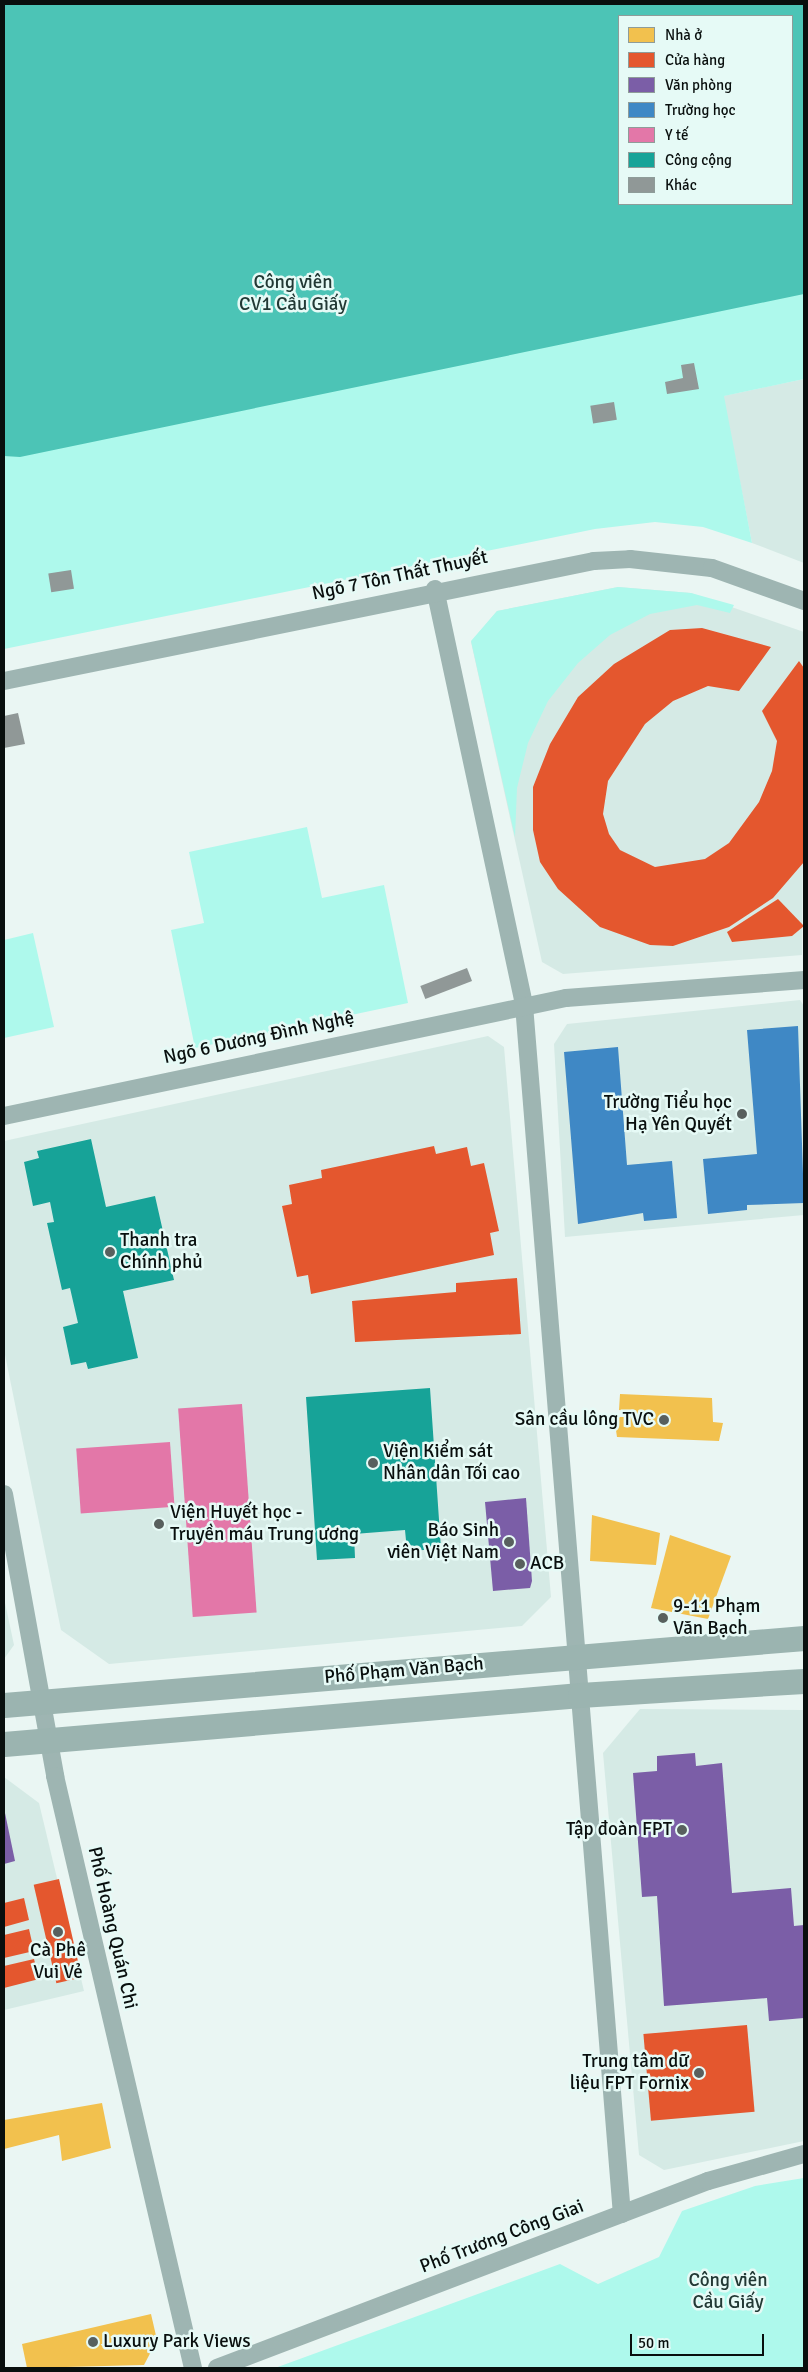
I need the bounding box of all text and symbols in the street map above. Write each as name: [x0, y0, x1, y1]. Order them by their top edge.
legend: [618, 15, 793, 205]
text: Nhà ở: [665, 26, 702, 44]
text: Cửa hàng: [665, 51, 725, 69]
text: Văn phòng: [665, 76, 732, 94]
text: Trường học: [665, 101, 736, 119]
text: Y tế: [665, 126, 688, 144]
text: Công cộng: [665, 151, 732, 169]
text: Khác: [665, 176, 697, 194]
park label: Công viên CV1 Cầu Giấy: [239, 272, 347, 316]
street label: Ngõ 7 Tôn Thất Thuyết: [310, 546, 490, 606]
street label: Ngõ 6 Dương Đình Nghệ: [162, 1007, 356, 1069]
place label: Trường Tiểu học Hạ Yên Quyết: [604, 1092, 732, 1136]
marker: Trường Tiểu học Hạ Yên Quyết: [736, 1108, 748, 1120]
place label: Thanh tra Chính phủ: [120, 1230, 203, 1274]
marker: Thanh tra Chính phủ: [104, 1246, 116, 1258]
place label: Sân cầu lông TVC: [515, 1409, 654, 1431]
marker: Sân cầu lông TVC: [658, 1414, 670, 1426]
place label: Viện Kiểm sát Nhân dân Tối cao: [383, 1441, 520, 1485]
marker: Viện Kiểm sát Nhân dân Tối cao: [367, 1457, 379, 1469]
place label: Viện Huyết học - Truyền máu Trung ương: [170, 1502, 359, 1546]
marker: Viện Huyết học - Truyền máu Trung ương: [152, 1517, 166, 1531]
place label: Báo Sinh viên Việt Nam: [387, 1520, 499, 1564]
marker: Báo Sinh viên Việt Nam: [503, 1536, 515, 1548]
place label: ACB: [530, 1553, 564, 1575]
marker: ACB: [514, 1558, 526, 1570]
place label: 9-11 Phạm Văn Bạch: [673, 1596, 761, 1640]
marker: 9-11 Phạm Văn Bạch: [657, 1612, 669, 1624]
street label: Phố Phạm Văn Bạch: [323, 1653, 485, 1689]
place label: Tập đoàn FPT: [566, 1819, 672, 1841]
marker: Tập đoàn FPT: [676, 1824, 688, 1836]
street label: Phố Hoàng Quán Chi: [82, 1845, 142, 2011]
marker: Cà Phê Vui Vẻ: [52, 1926, 64, 1938]
place label: Cà Phê Vui Vẻ: [30, 1940, 86, 1984]
place label: Trung tâm dữ liệu FPT Fornix: [570, 2051, 689, 2095]
marker: Trung tâm dữ liệu FPT Fornix: [693, 2067, 705, 2079]
street label: Phố Trương Công Giai: [417, 2195, 587, 2279]
park label: Công viên Cầu Giấy: [688, 2270, 768, 2314]
scale bar: [633, 2324, 767, 2356]
place label: Luxury Park Views: [103, 2331, 251, 2353]
text: 50 m: [638, 2334, 669, 2352]
marker: Luxury Park Views: [87, 2336, 99, 2348]

